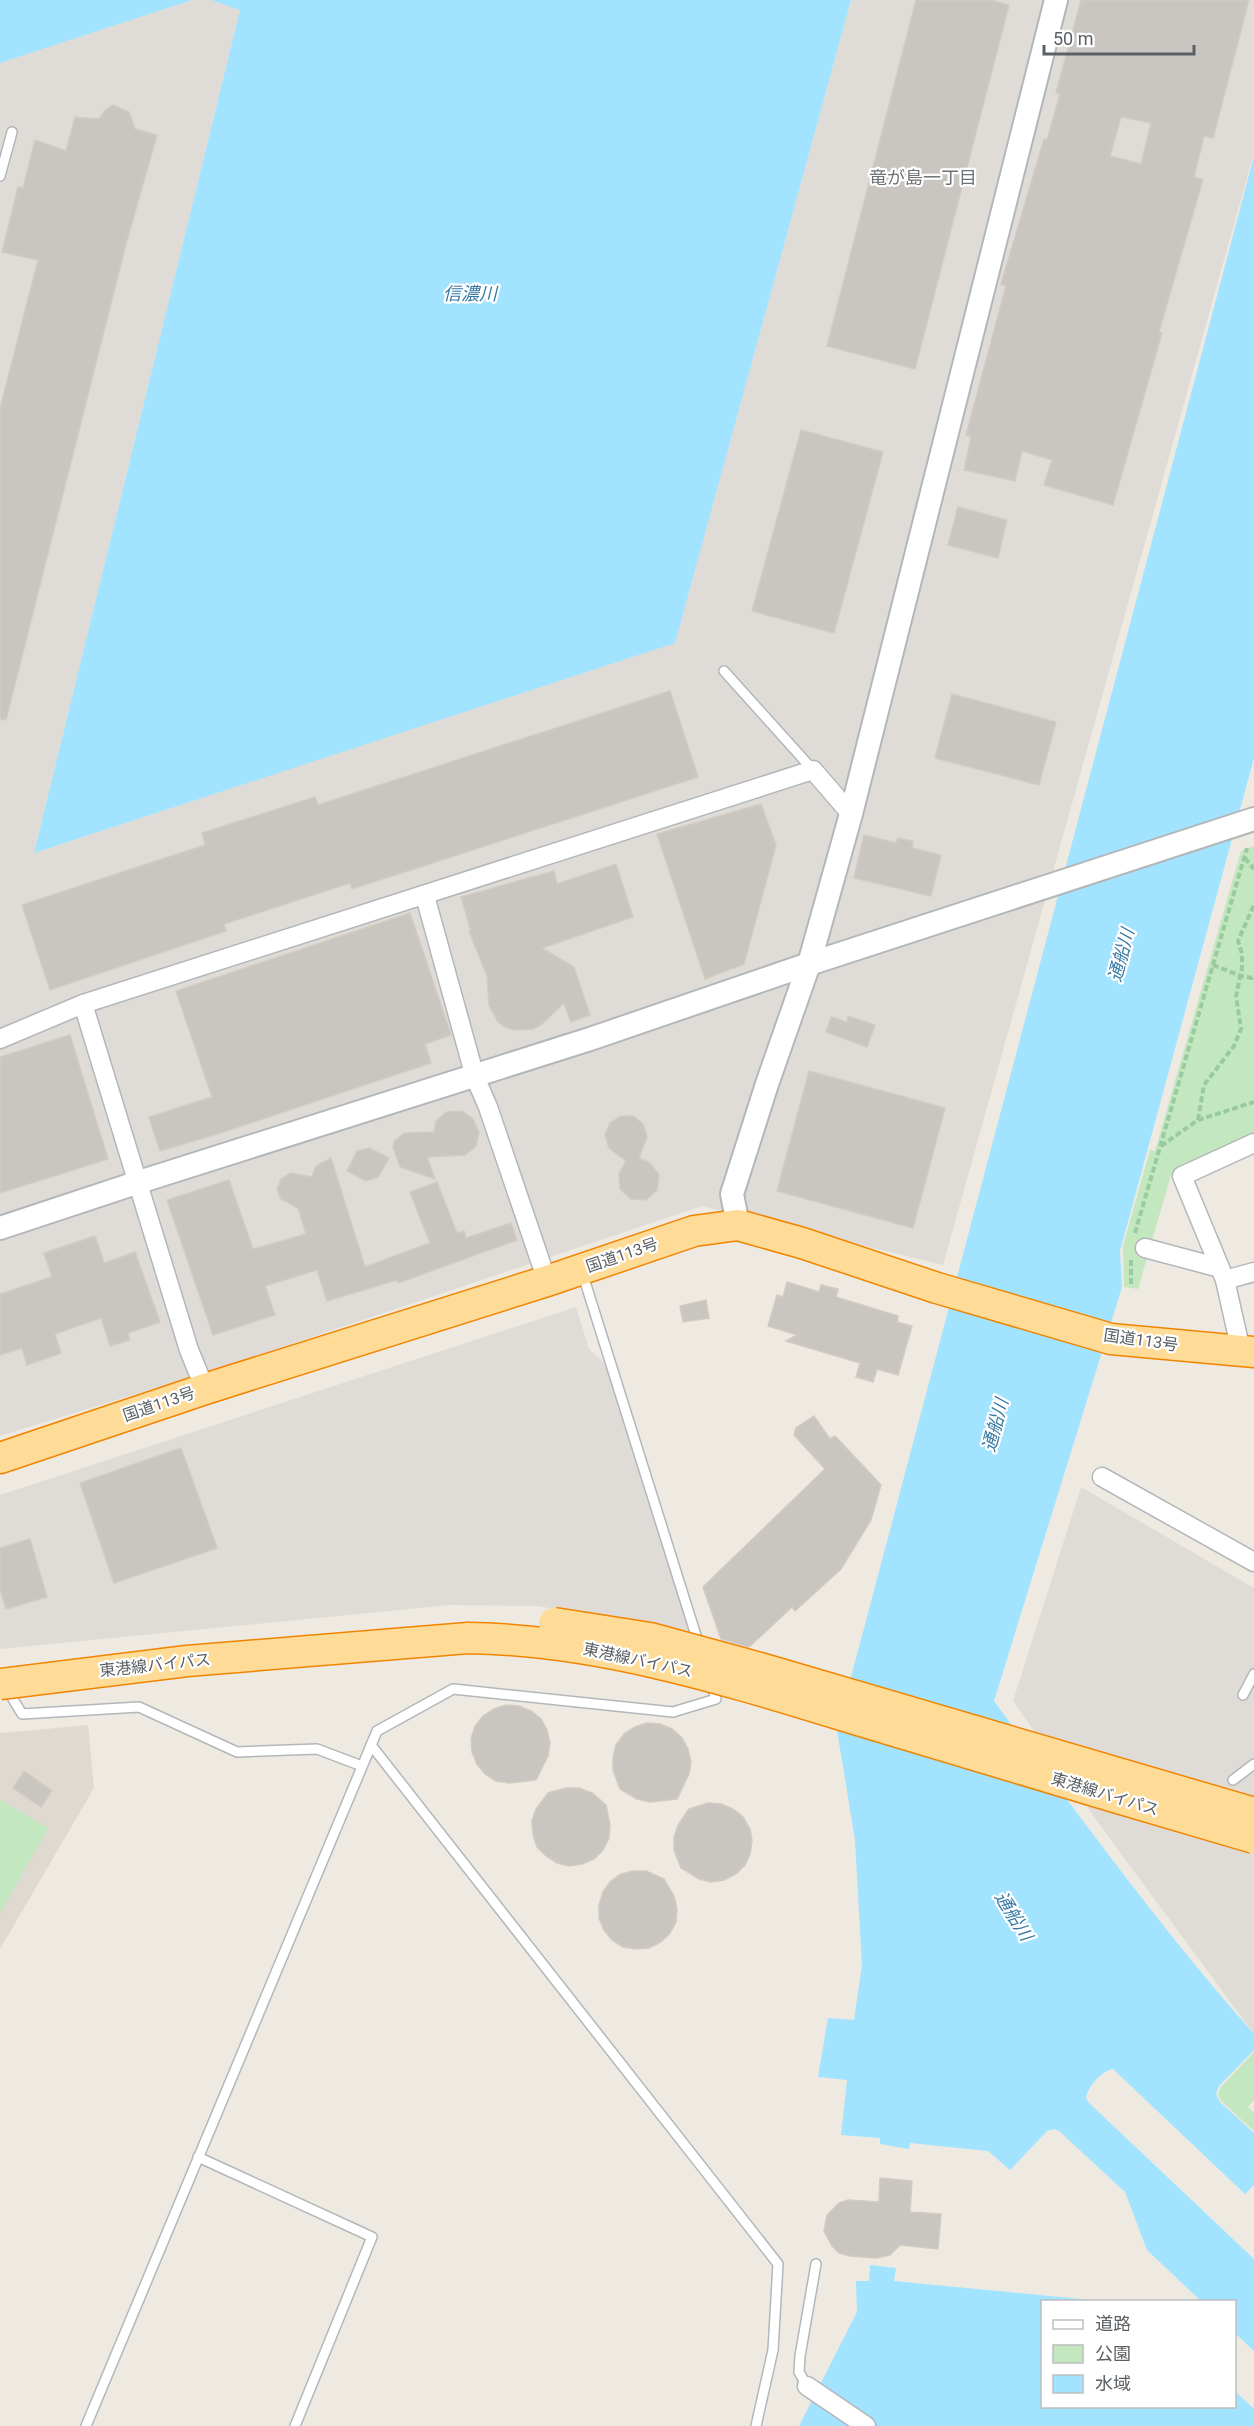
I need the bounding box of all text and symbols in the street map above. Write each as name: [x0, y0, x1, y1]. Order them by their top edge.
scale bar: [1044, 18, 1194, 56]
text: 50 m: [1053, 28, 1093, 49]
district label: 竜が島一丁目: [869, 167, 977, 188]
water label: 信濃川: [443, 283, 499, 304]
water label: 通船川: [1104, 924, 1139, 984]
street label: 国道113号: [583, 1234, 661, 1276]
street label: 国道113号: [1103, 1325, 1179, 1355]
street label: 国道113号: [120, 1383, 198, 1425]
water label: 通船川: [978, 1394, 1013, 1454]
street label: 東港線バイパス: [581, 1639, 695, 1681]
street label: 東港線バイパス: [98, 1650, 212, 1680]
street label: 東港線バイパス: [1049, 1769, 1161, 1819]
water label: 通船川: [991, 1888, 1038, 1946]
legend: [1041, 2300, 1236, 2408]
text: 道路: [1095, 2313, 1131, 2334]
text: 公園: [1095, 2343, 1131, 2364]
text: 水域: [1095, 2373, 1131, 2394]

